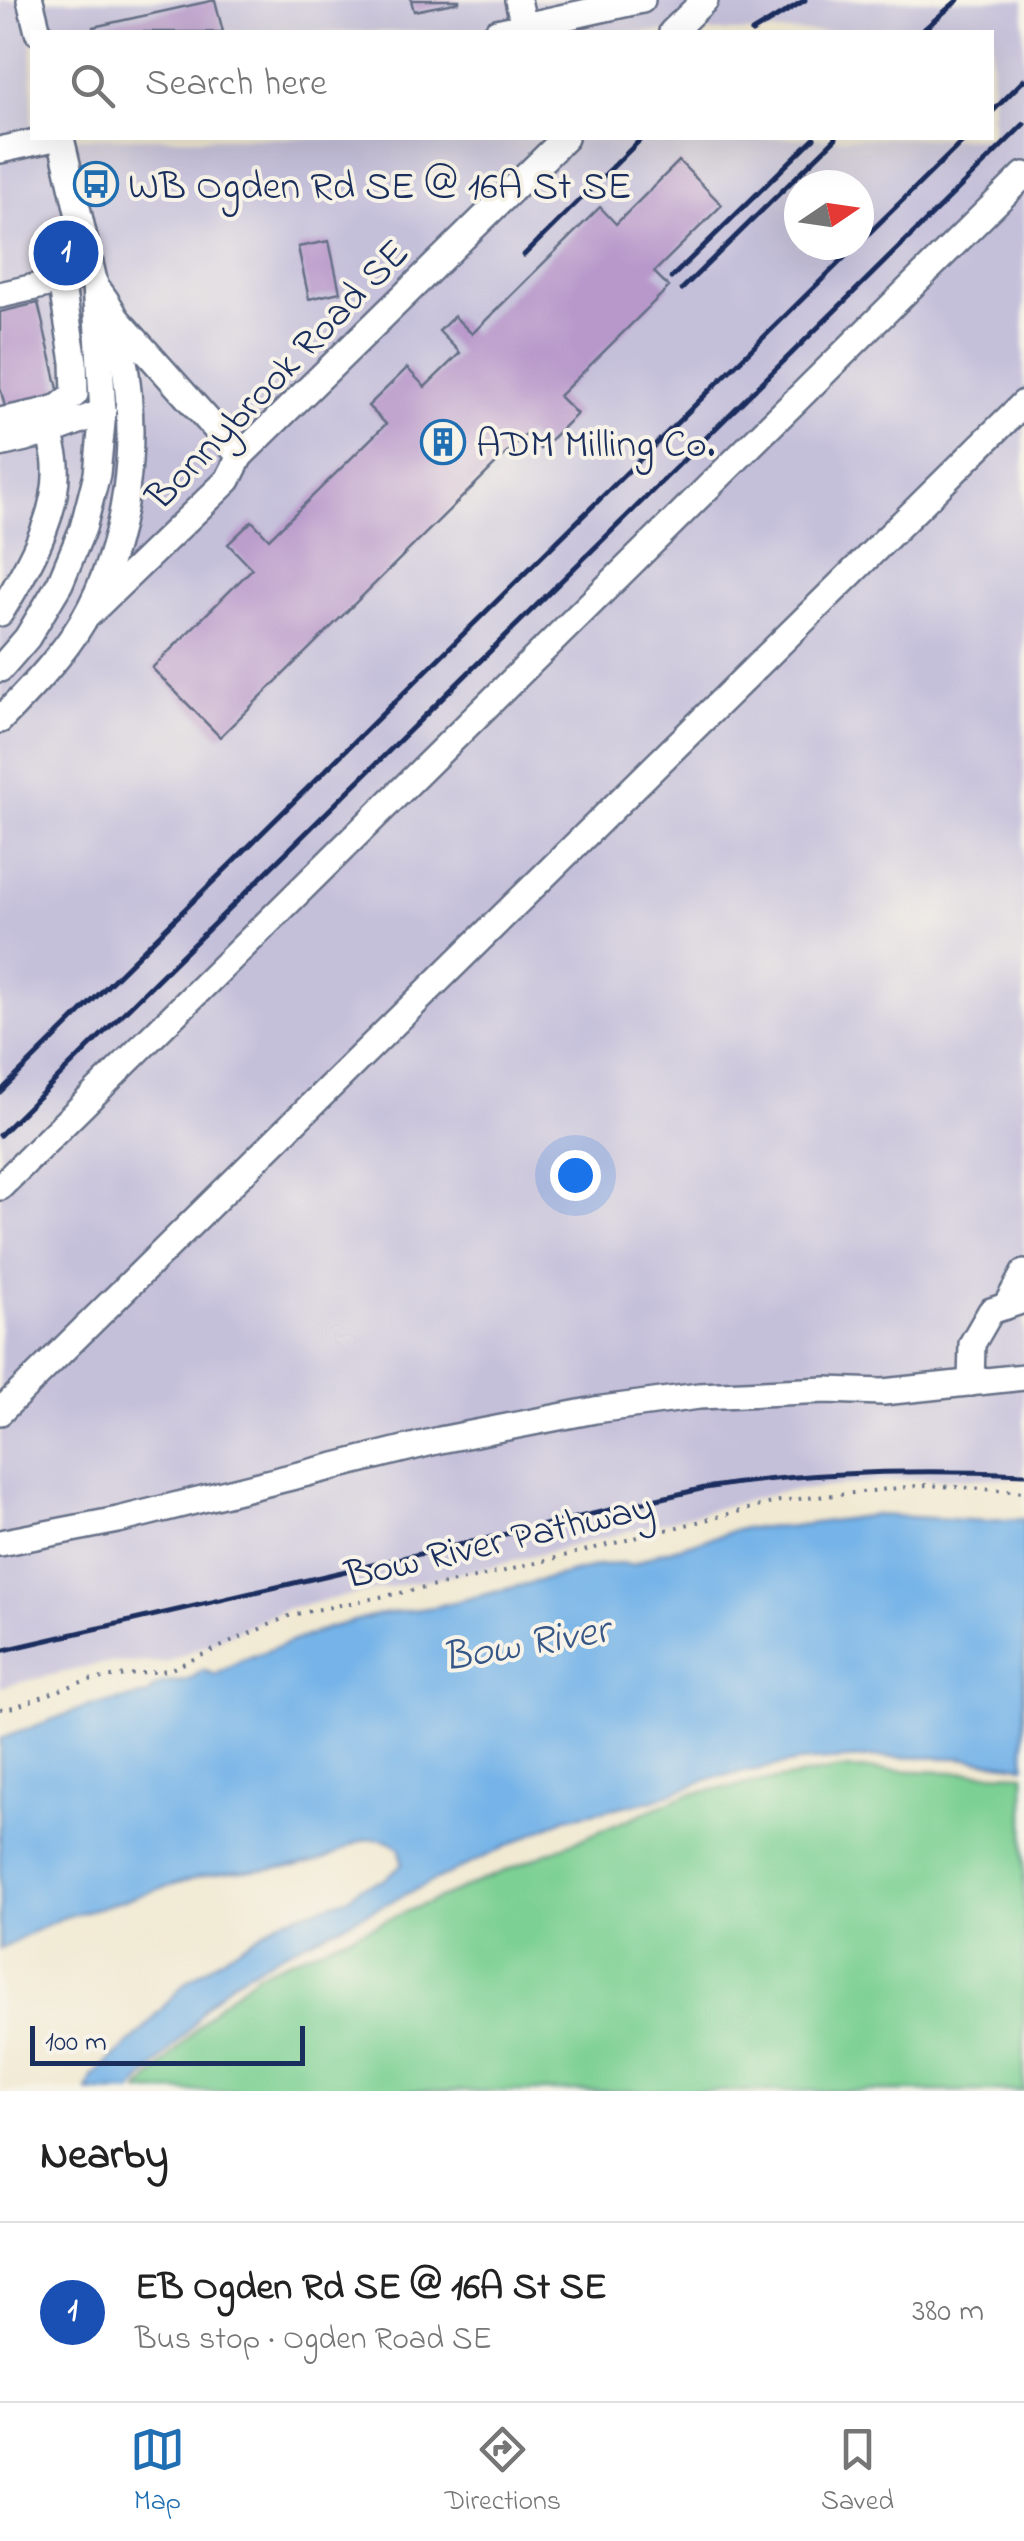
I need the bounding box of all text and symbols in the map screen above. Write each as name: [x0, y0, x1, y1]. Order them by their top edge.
search box: [30, 30, 994, 140]
text: Search here: [145, 57, 327, 113]
icon: search: [65, 58, 120, 113]
place label: WB Ogden Rd SE @ 16A St SE: [128, 159, 631, 218]
bus stop icon: WB Ogden Rd SE @ 16A St SE: [73, 161, 119, 207]
north arrow: [784, 170, 874, 260]
pin: 1: [34, 216, 98, 290]
street label: Bonnybrook Road SE: [133, 227, 425, 526]
place label: ADM Milling Co.: [476, 417, 715, 476]
building icon: ADM Milling Co.: [420, 419, 466, 465]
your location: [550, 1150, 601, 1201]
street label: Bow River Pathway: [339, 1479, 660, 1608]
water label: Bow River: [438, 1600, 619, 1690]
scale bar: [30, 2021, 305, 2066]
text: 100 m: [45, 2023, 107, 2064]
text: Nearby: [40, 2126, 168, 2187]
text: EB Ogden Rd SE @ 16A St SE: [135, 2261, 607, 2317]
text: 1: [67, 2289, 78, 2336]
text: 380 m: [912, 2289, 984, 2336]
text: Bus stop · Ogden Road SE: [135, 2317, 492, 2364]
tab: Map: [130, 2422, 185, 2523]
tab: Directions: [445, 2422, 561, 2523]
tab: Saved: [821, 2422, 894, 2523]

